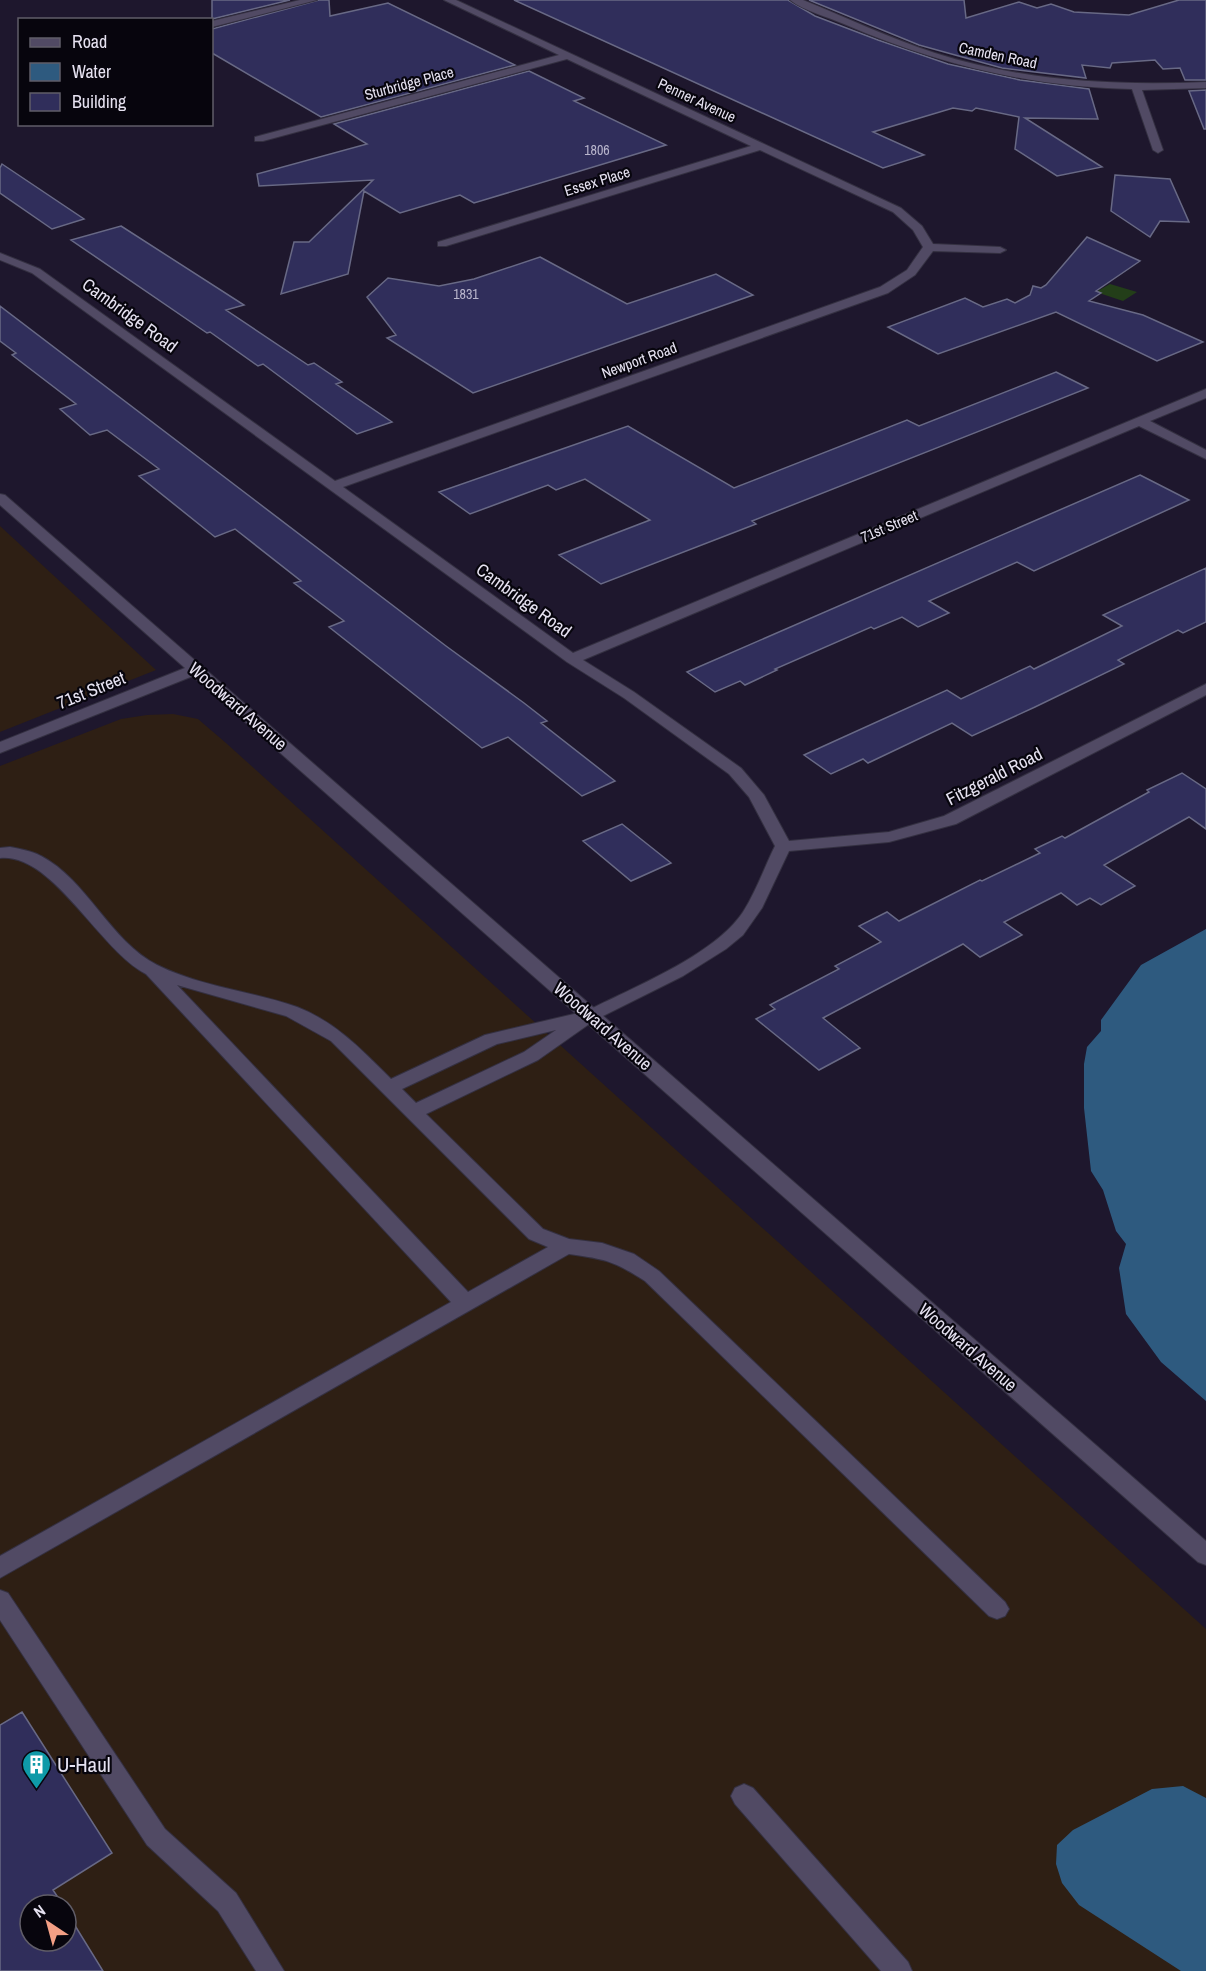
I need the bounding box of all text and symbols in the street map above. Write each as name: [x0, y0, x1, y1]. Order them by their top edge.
legend: [18, 18, 213, 126]
text: Road: [72, 29, 107, 54]
street label: Camden Road: [957, 36, 1039, 74]
text: Water: [72, 59, 111, 84]
street label: Sturbridge Place: [362, 61, 456, 105]
street label: Penner Avenue: [655, 73, 740, 127]
text: Building: [72, 89, 127, 114]
house number: 1806: [584, 141, 610, 159]
street label: Essex Place: [562, 161, 633, 201]
street label: Cambridge Road: [77, 272, 183, 358]
house number: 1831: [453, 285, 479, 303]
street label: Newport Road: [598, 337, 680, 383]
street label: 71st Street: [858, 504, 921, 547]
street label: Cambridge Road: [471, 557, 577, 643]
street label: Woodward Avenue: [183, 656, 293, 756]
street label: 71st Street: [53, 665, 129, 715]
street label: Fitzgerald Road: [942, 741, 1046, 811]
street label: Woodward Avenue: [548, 976, 658, 1076]
street label: Woodward Avenue: [913, 1297, 1023, 1397]
building icon: U-Haul: [20, 1748, 52, 1790]
place label: U-Haul: [57, 1750, 111, 1779]
north arrow: [18, 1893, 78, 1953]
text: N: [29, 1899, 49, 1923]

